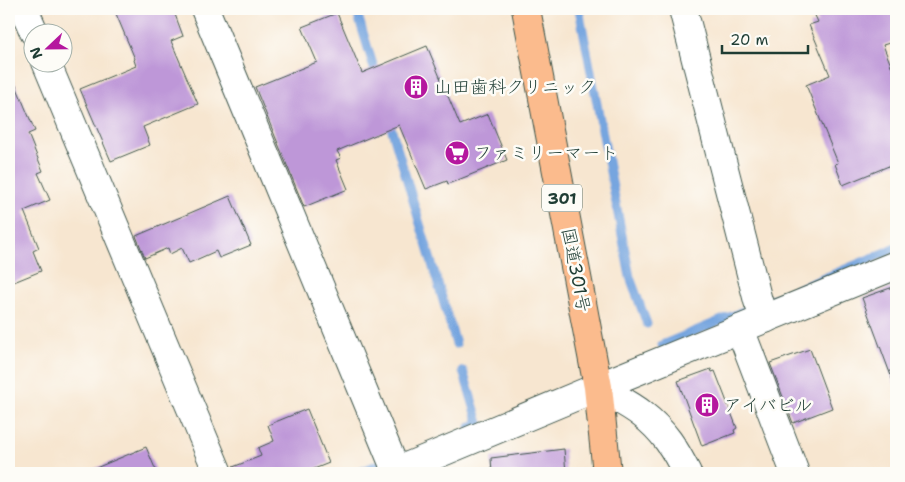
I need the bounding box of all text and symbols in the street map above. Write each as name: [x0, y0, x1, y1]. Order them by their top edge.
north arrow: [22, 22, 72, 72]
scale bar: [722, 22, 809, 54]
text: 20 m: [730, 30, 769, 50]
text: N: [26, 44, 46, 61]
building icon: 山田歯科クリニック: [403, 74, 429, 100]
place label: 山田歯科クリニック: [434, 75, 596, 99]
supermarket icon: ファミリーマート: [444, 140, 470, 166]
place label: ファミリーマート: [474, 141, 618, 165]
road number: 301: [542, 184, 582, 212]
street label: 国道301号: [556, 226, 596, 314]
building icon: アイバビル: [694, 392, 720, 418]
place label: アイバビル: [724, 393, 812, 417]

